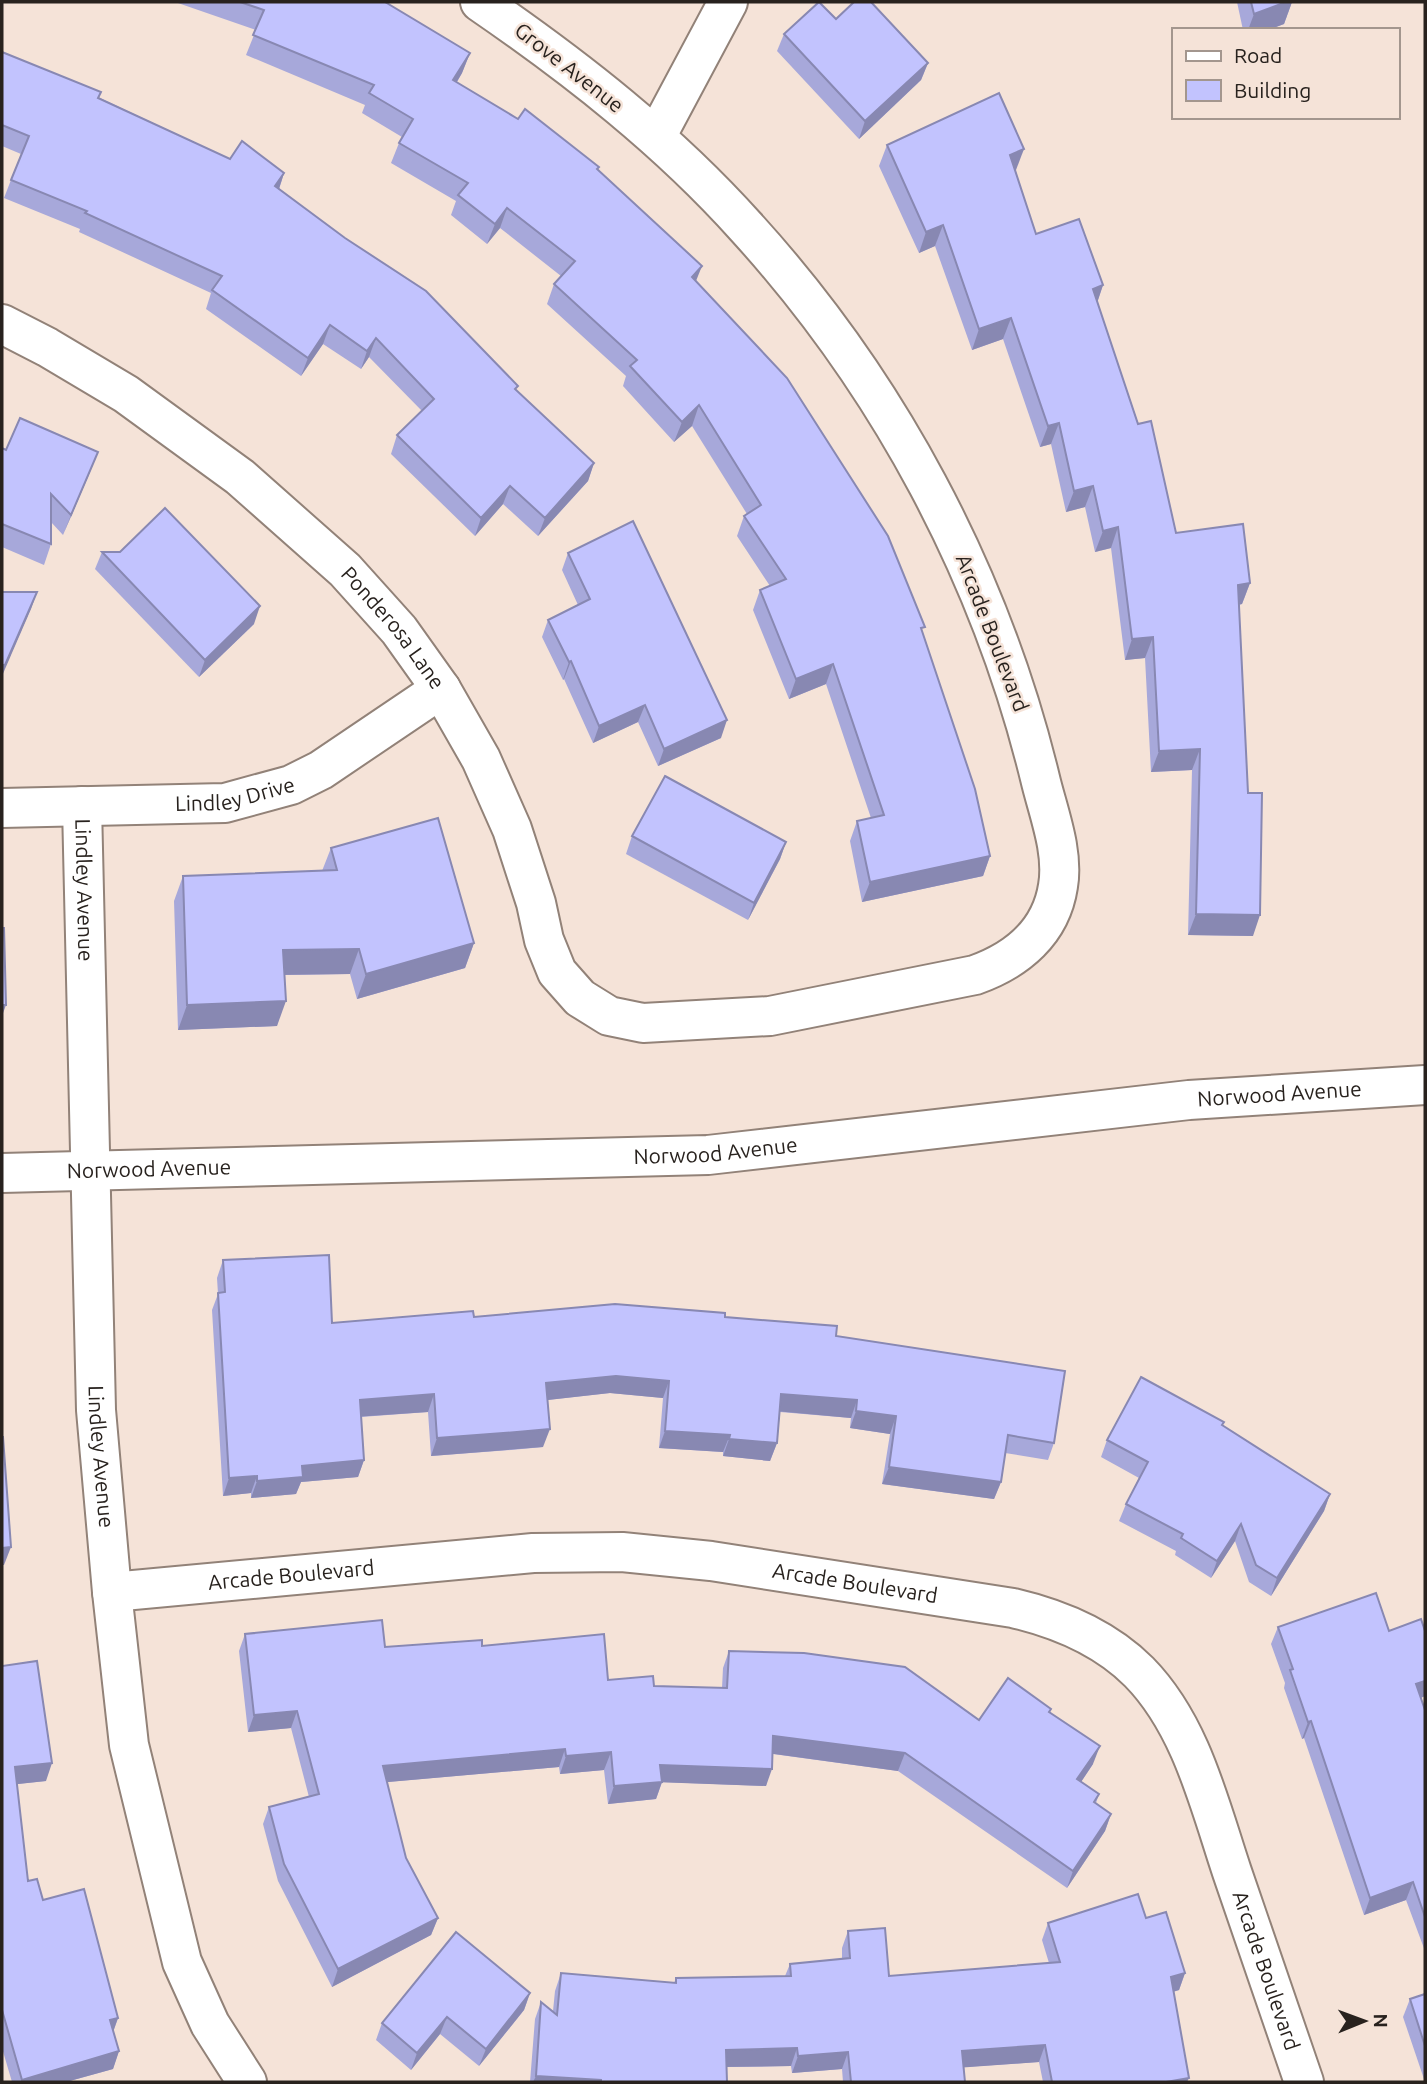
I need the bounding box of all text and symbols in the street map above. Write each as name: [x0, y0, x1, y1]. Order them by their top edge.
street label: Grove Avenue: [510, 17, 629, 117]
legend: [1172, 28, 1399, 119]
text: Road: [1234, 43, 1282, 67]
text: Building: [1234, 78, 1311, 102]
street label: Arcade Boulevard: [952, 551, 1034, 715]
street label: Ponderosa Lane: [337, 561, 450, 693]
street label: Lindley Drive: [175, 772, 297, 815]
street label: Lindley Avenue: [71, 818, 99, 962]
street label: Norwood Avenue: [1197, 1076, 1362, 1110]
street label: Norwood Avenue: [633, 1132, 799, 1168]
street label: Norwood Avenue: [66, 1154, 231, 1182]
street label: Lindley Avenue: [84, 1385, 119, 1529]
street label: Arcade Boulevard: [207, 1555, 375, 1594]
street label: Arcade Boulevard: [771, 1558, 939, 1607]
street label: Arcade Boulevard: [1228, 1887, 1305, 2053]
north arrow: [1329, 1986, 1399, 2056]
text: N: [1370, 2013, 1392, 2028]

